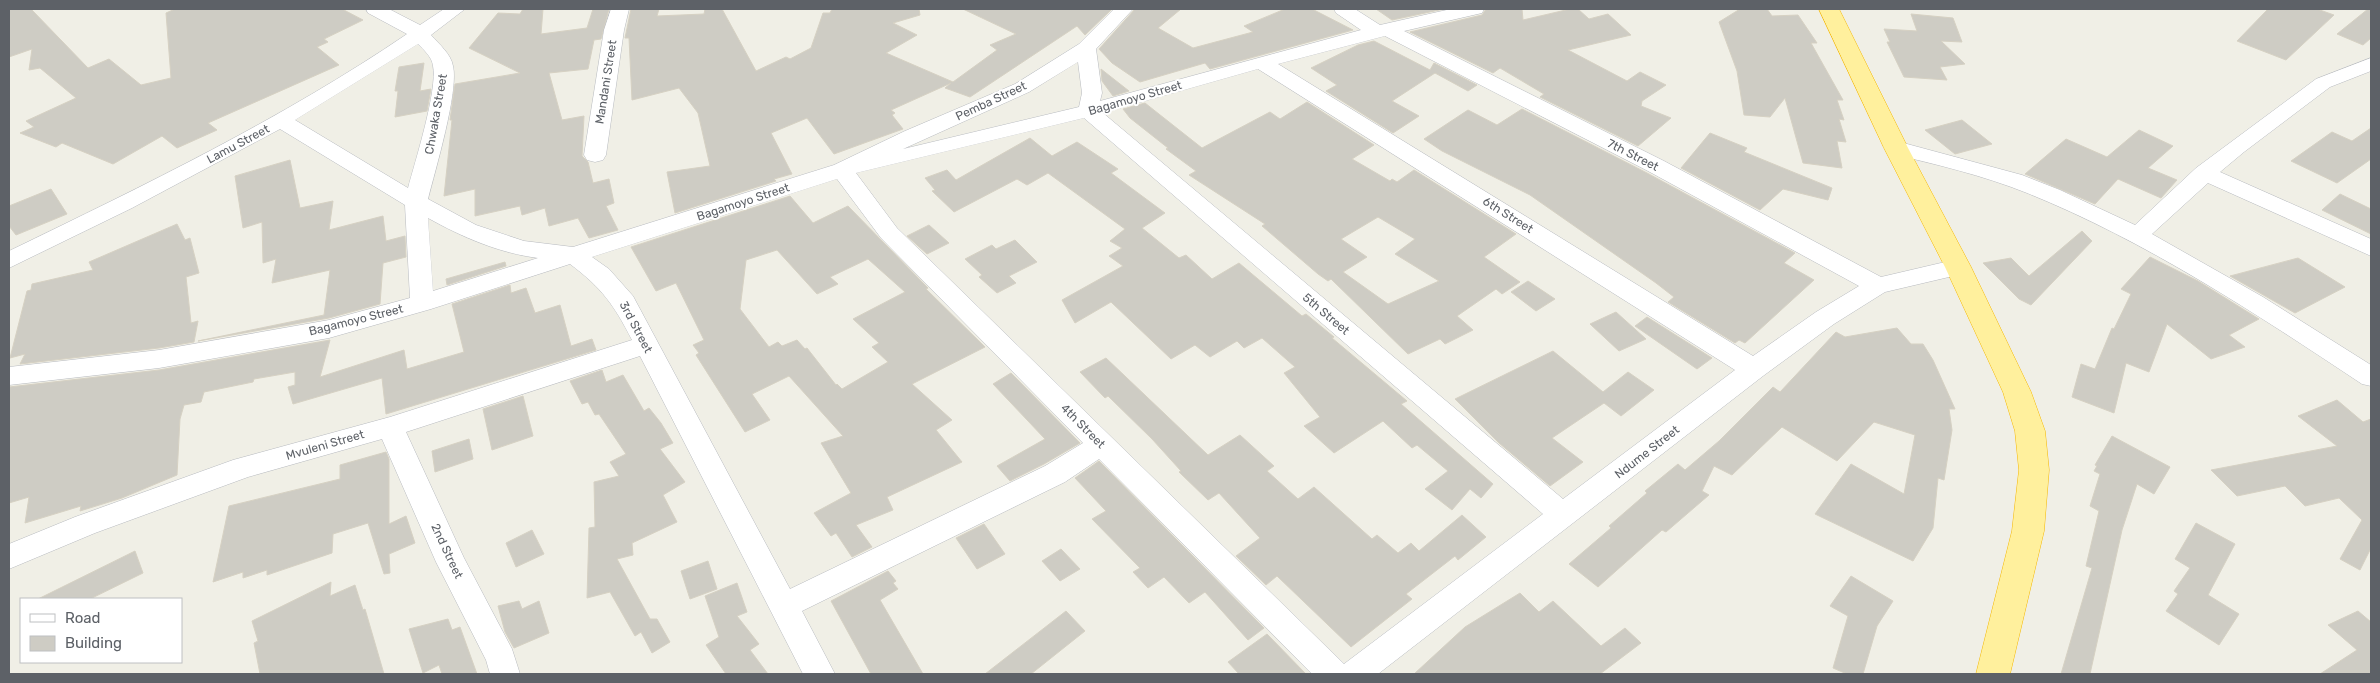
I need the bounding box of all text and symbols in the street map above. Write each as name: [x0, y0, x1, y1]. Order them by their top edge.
street label: Mandani Street: [592, 39, 620, 125]
street label: Chwaka Street: [422, 72, 450, 155]
street label: Pemba Street: [953, 78, 1029, 123]
street label: Bagamoyo Street: [1087, 78, 1184, 118]
street label: Lamu Street: [204, 122, 272, 166]
street label: 7th Street: [1605, 136, 1661, 174]
street label: Bagamoyo Street: [695, 180, 791, 224]
street label: 6th Street: [1480, 194, 1536, 236]
street label: 5th Street: [1300, 290, 1352, 338]
street label: 3rd Street: [617, 299, 656, 355]
street label: Bagamoyo Street: [307, 301, 405, 338]
street label: 4th Street: [1058, 401, 1108, 451]
street label: Ndume Street: [1612, 422, 1682, 481]
street label: Mvuleni Street: [284, 427, 366, 463]
street label: 2nd Street: [428, 521, 466, 581]
legend: [20, 598, 182, 663]
text: Road: [65, 609, 101, 627]
text: Building: [65, 634, 122, 652]

